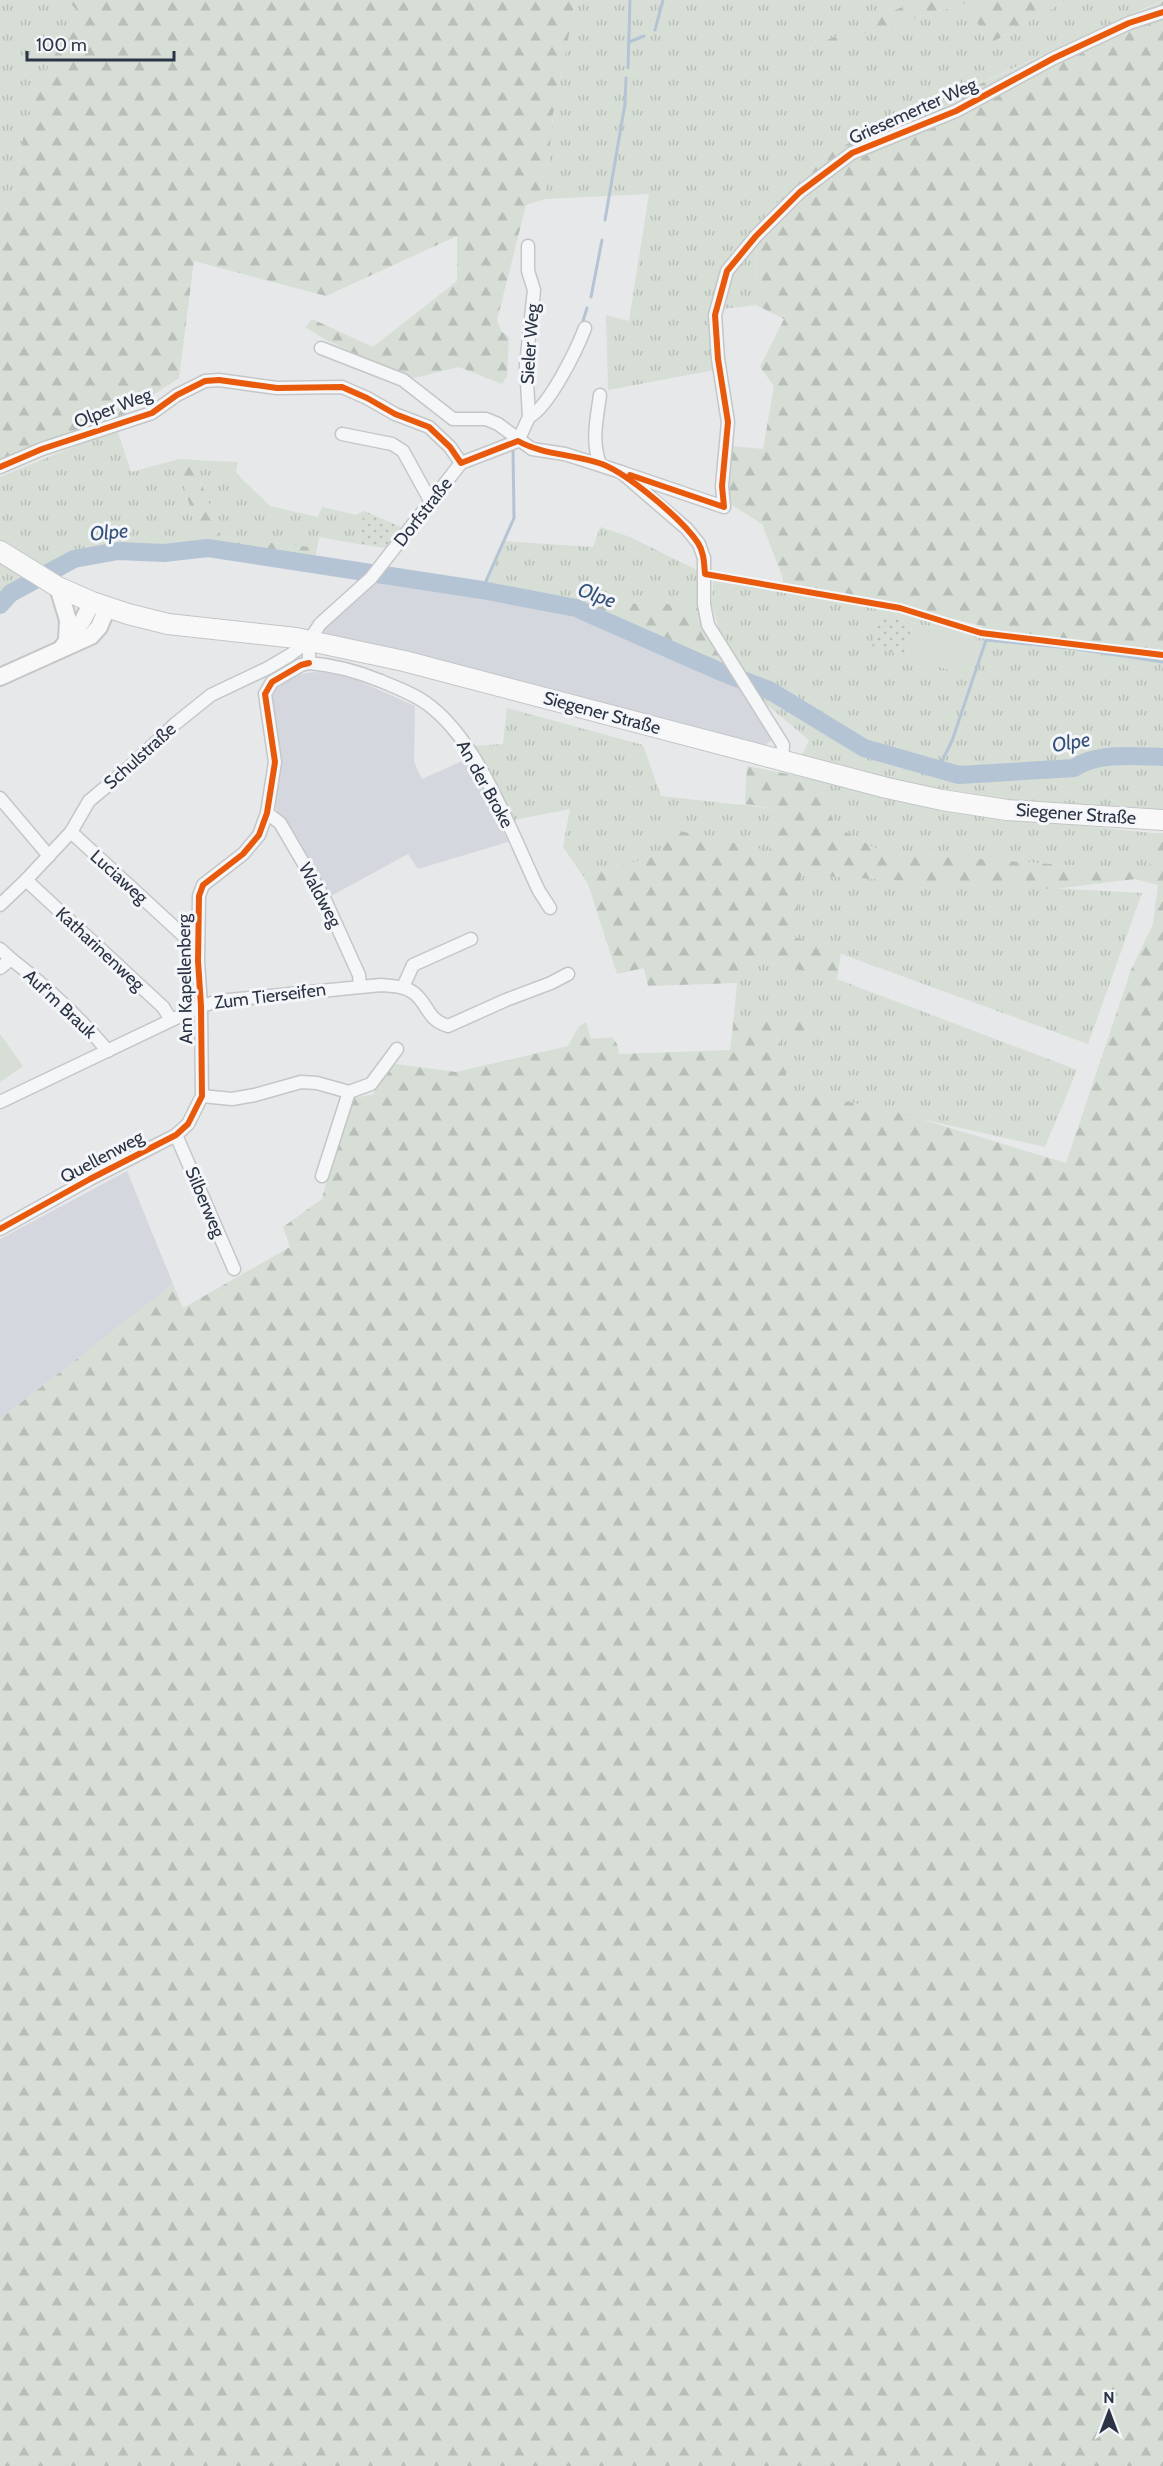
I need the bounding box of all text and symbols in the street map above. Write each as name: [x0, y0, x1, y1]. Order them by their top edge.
scale bar: [27, 24, 174, 62]
text: 100 m: [36, 34, 87, 56]
street label: Griesemerter Weg: [846, 73, 981, 149]
street label: Sieler Weg: [516, 302, 544, 385]
street label: Olper Weg: [71, 383, 156, 433]
street label: Dorfstraße: [389, 473, 457, 551]
water label: Olpe: [89, 518, 129, 546]
water label: Olpe: [575, 577, 619, 613]
street label: Siegener Straße: [541, 687, 663, 739]
street label: Schulstraße: [99, 718, 181, 794]
water label: Olpe: [1050, 727, 1092, 757]
street label: An der Broke: [452, 736, 518, 832]
street label: Siegener Straße: [1015, 799, 1137, 829]
street label: Luciaweg: [86, 845, 153, 909]
street label: Waldweg: [294, 859, 347, 932]
street label: Katharinenweg: [51, 902, 150, 996]
street label: Am Kapellenberg: [173, 913, 197, 1044]
street label: Auf'm Brauk: [19, 965, 102, 1044]
street label: Zum Tierseifen: [213, 978, 327, 1014]
street label: Quellenweg: [57, 1125, 148, 1188]
street label: Silberweg: [180, 1163, 230, 1242]
north arrow: [1079, 2382, 1139, 2442]
text: N: [1103, 2388, 1115, 2407]

